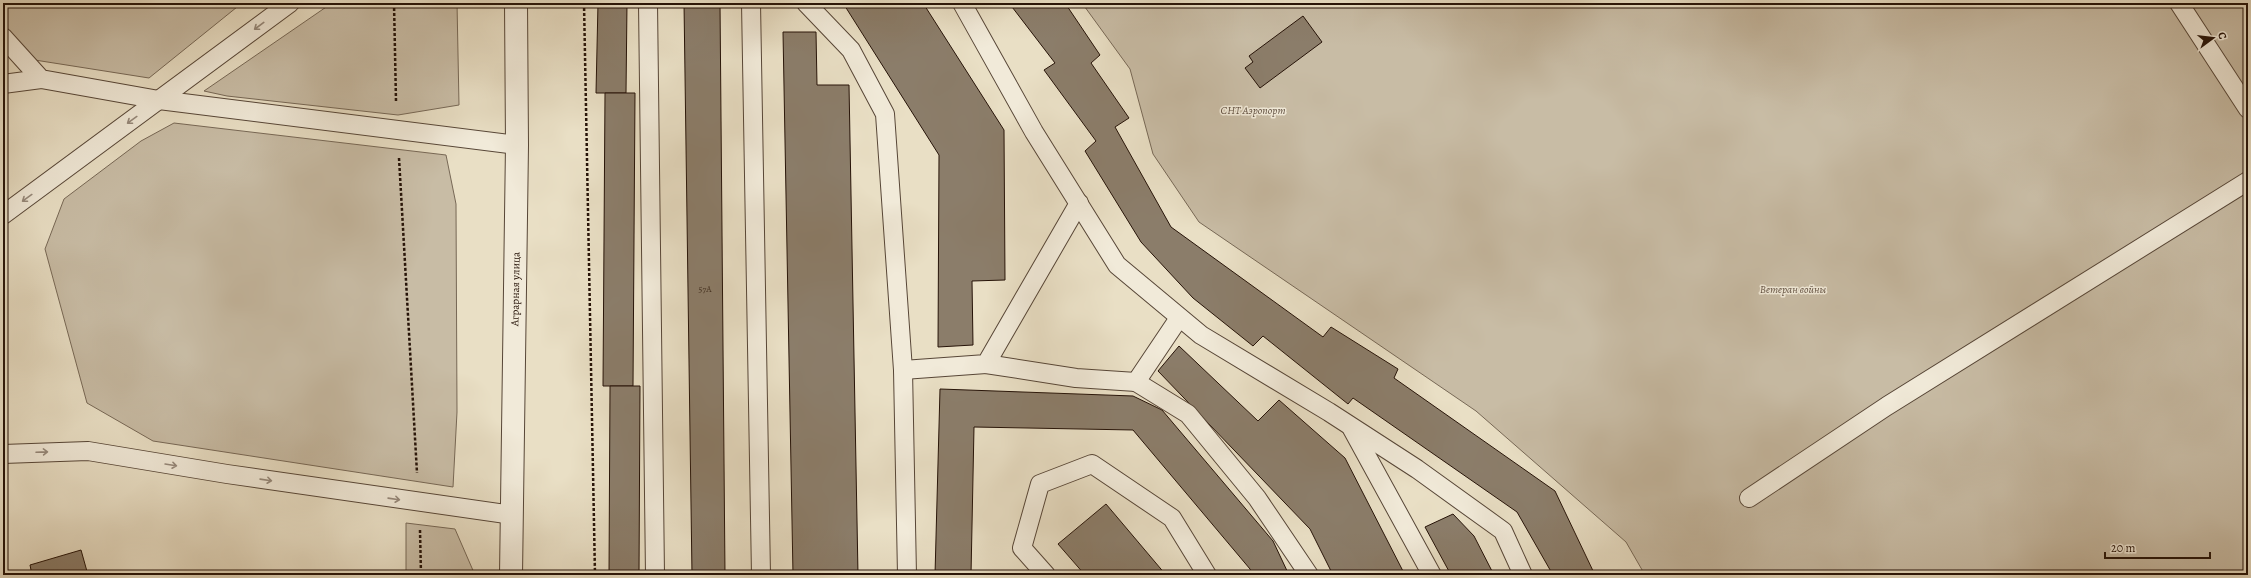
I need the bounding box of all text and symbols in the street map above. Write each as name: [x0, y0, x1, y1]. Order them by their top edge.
north arrow: [2193, 18, 2233, 58]
one-way arrow: [253, 22, 264, 30]
text: С: [2214, 30, 2230, 41]
park label: СНТ Аэропорт: [1221, 103, 1285, 118]
one-way arrow: [126, 116, 137, 124]
one-way arrow: [22, 193, 33, 202]
street label: Аграрная улица: [507, 251, 524, 327]
park label: Ветеран войны: [1760, 282, 1827, 297]
house number: 57А: [699, 283, 712, 295]
one-way arrow: [35, 449, 48, 456]
one-way arrow: [164, 461, 177, 469]
one-way arrow: [259, 476, 272, 484]
one-way arrow: [387, 495, 400, 503]
scale bar: [2105, 534, 2210, 560]
text: 20 m: [2111, 540, 2135, 556]

